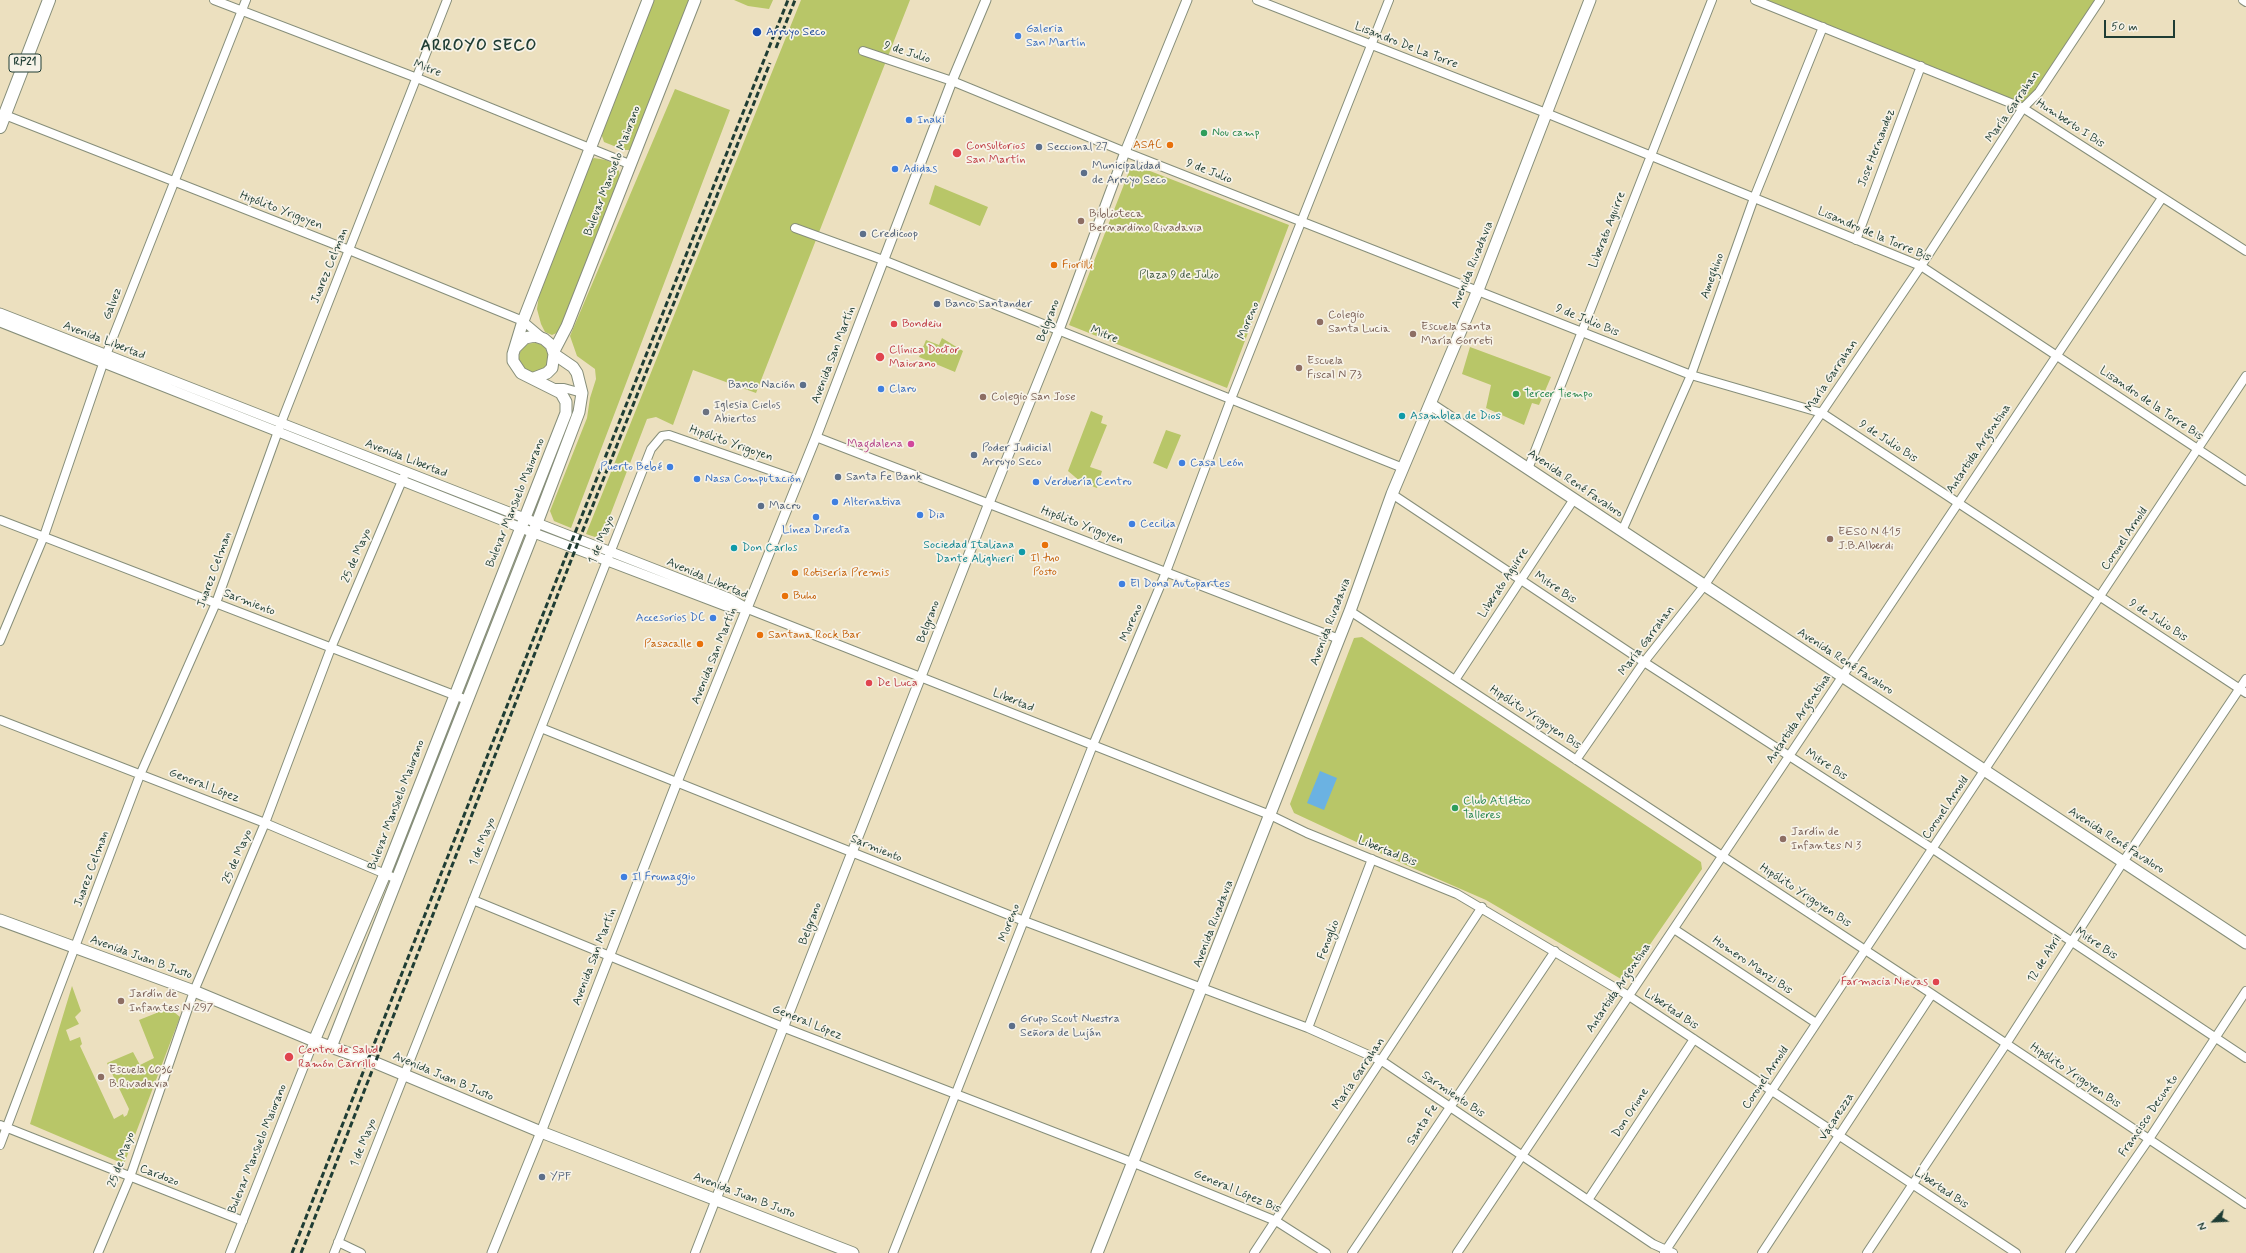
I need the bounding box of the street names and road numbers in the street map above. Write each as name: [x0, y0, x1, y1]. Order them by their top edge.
street label: Lisandro De La Torre: [1352, 20, 1460, 72]
street label: 9 de Julio: [882, 39, 932, 67]
road number: RP21: [9, 54, 41, 72]
street label: Mitre: [411, 57, 443, 81]
street label: María Garrahan: [1983, 69, 2043, 145]
street label: Humberto I Bis: [2033, 96, 2107, 152]
street label: Bulevar Mansuelo Maiorano: [582, 104, 644, 238]
street label: Jose Hernandez: [1856, 107, 1898, 189]
street label: 9 de Julio: [1184, 157, 1234, 187]
street label: Hipólito Yrigoyen: [238, 189, 324, 233]
street label: Liberato Aguirre: [1587, 190, 1629, 270]
street label: Lisandro de la Torre Bis: [1815, 205, 1933, 265]
street label: Avenida Rivadavia: [1449, 219, 1497, 311]
street label: Juarez Celman: [308, 226, 352, 306]
street label: Ameghino: [1698, 251, 1728, 301]
street label: Galvez: [100, 286, 126, 322]
street label: Belgrano: [1034, 298, 1064, 344]
street label: Moreno: [1235, 300, 1263, 342]
street label: 9 de Julio Bis: [1553, 302, 1621, 340]
street label: Avenida San Martín: [809, 304, 859, 406]
street label: Avenida Libertad: [61, 319, 147, 363]
street label: Mitre: [1088, 323, 1120, 347]
street label: María Garrahan: [1803, 337, 1861, 415]
street label: Lisandro de la Torre Bis: [2096, 364, 2206, 444]
street label: Antartida Argentina: [1944, 401, 2014, 497]
street label: 9 de Julio Bis: [1856, 418, 1920, 466]
street label: Hipólito Yrigoyen: [687, 423, 775, 465]
street label: Bulevar Mansuelo Maiorano: [483, 436, 549, 570]
street label: Avenida Libertad: [363, 437, 449, 481]
street label: Avenida René Favaloro: [1525, 447, 1625, 521]
street label: Hipólito Yrigoyen: [1039, 504, 1125, 548]
street label: Coronel Arnold: [2099, 505, 2151, 573]
street label: 1 de Mayo: [586, 514, 618, 566]
street label: 25 de Mayo: [339, 527, 375, 585]
street label: Juarez Celman: [195, 530, 235, 610]
street label: Liberato Aguirre: [1476, 545, 1532, 621]
street label: Avenida Libertad: [664, 555, 750, 603]
street label: Mitre Bis: [1531, 569, 1579, 607]
street label: Avenida Rivadavia: [1308, 576, 1354, 668]
street label: Sarmiento: [221, 587, 277, 619]
street label: 9 de Julio Bis: [2126, 597, 2190, 645]
street label: Belgrano: [914, 599, 944, 645]
street label: Moreno: [1118, 602, 1146, 644]
street label: María Garrahan: [1616, 603, 1678, 679]
street label: Avenida San Martín: [689, 606, 741, 706]
street label: Avenida René Favaloro: [1794, 626, 1896, 698]
street label: Antartida Argentina: [1764, 671, 1834, 767]
street label: Hipólito Yrigoyen Bis: [1486, 683, 1584, 753]
street label: Libertad: [990, 686, 1036, 716]
street label: Bulevar Mansuelo Maiorano: [366, 738, 428, 872]
street label: Mitre Bis: [1802, 746, 1850, 784]
street label: General López: [167, 766, 241, 806]
street label: Coronel Arnold: [1920, 774, 1972, 842]
street label: Avenida René Favaloro: [2065, 805, 2167, 877]
street label: 1 de Mayo: [467, 816, 499, 868]
street label: 25 de Mayo: [220, 828, 256, 886]
street label: Juarez Celman: [72, 829, 112, 909]
street label: Sarmiento: [848, 832, 904, 866]
street label: Libertad Bis: [1355, 834, 1419, 870]
street label: Hipólito Yrigoyen Bis: [1756, 861, 1854, 931]
street label: Avenida Rivadavia: [1191, 878, 1237, 970]
street label: Belgrano: [796, 901, 826, 947]
street label: Moreno: [996, 902, 1024, 944]
street label: Avenida San Martín: [570, 906, 620, 1008]
street label: Fenoglio: [1315, 918, 1343, 962]
street label: Mitre Bis: [2072, 925, 2120, 963]
street label: Avenida Juan B Justo: [88, 933, 194, 983]
street label: 12 de Abril: [2025, 933, 2065, 985]
street label: Homero Manzi Bis: [1709, 934, 1795, 998]
street label: Antartida Argentina: [1584, 940, 1654, 1036]
street label: Libertad Bis: [1641, 987, 1701, 1033]
street label: General López: [770, 1002, 844, 1044]
street label: María Garrahan: [1330, 1035, 1388, 1113]
street label: Hipólito Yrigoyen Bis: [2027, 1040, 2123, 1112]
street label: Coronel Arnold: [1740, 1044, 1792, 1112]
street label: Avenida Juan B Justo: [390, 1049, 496, 1105]
street label: Sarmiento Bis: [1419, 1068, 1487, 1122]
street label: Francisco Decunto: [2116, 1072, 2182, 1160]
street label: Bulevar Mansuelo Maiorano: [225, 1082, 291, 1216]
street label: Don Orione: [1610, 1085, 1652, 1141]
street label: Vacarezza: [1816, 1091, 1858, 1143]
street label: Santa Fe: [1404, 1102, 1442, 1148]
street label: 1 de Mayo: [348, 1117, 380, 1169]
street label: 25 de Mayo: [105, 1130, 139, 1190]
street label: Cardozo: [137, 1162, 181, 1190]
street label: Libertad Bis: [1911, 1166, 1971, 1212]
street label: General López Bis: [1191, 1167, 1283, 1217]
street label: Avenida Juan B Justo: [691, 1170, 797, 1222]

